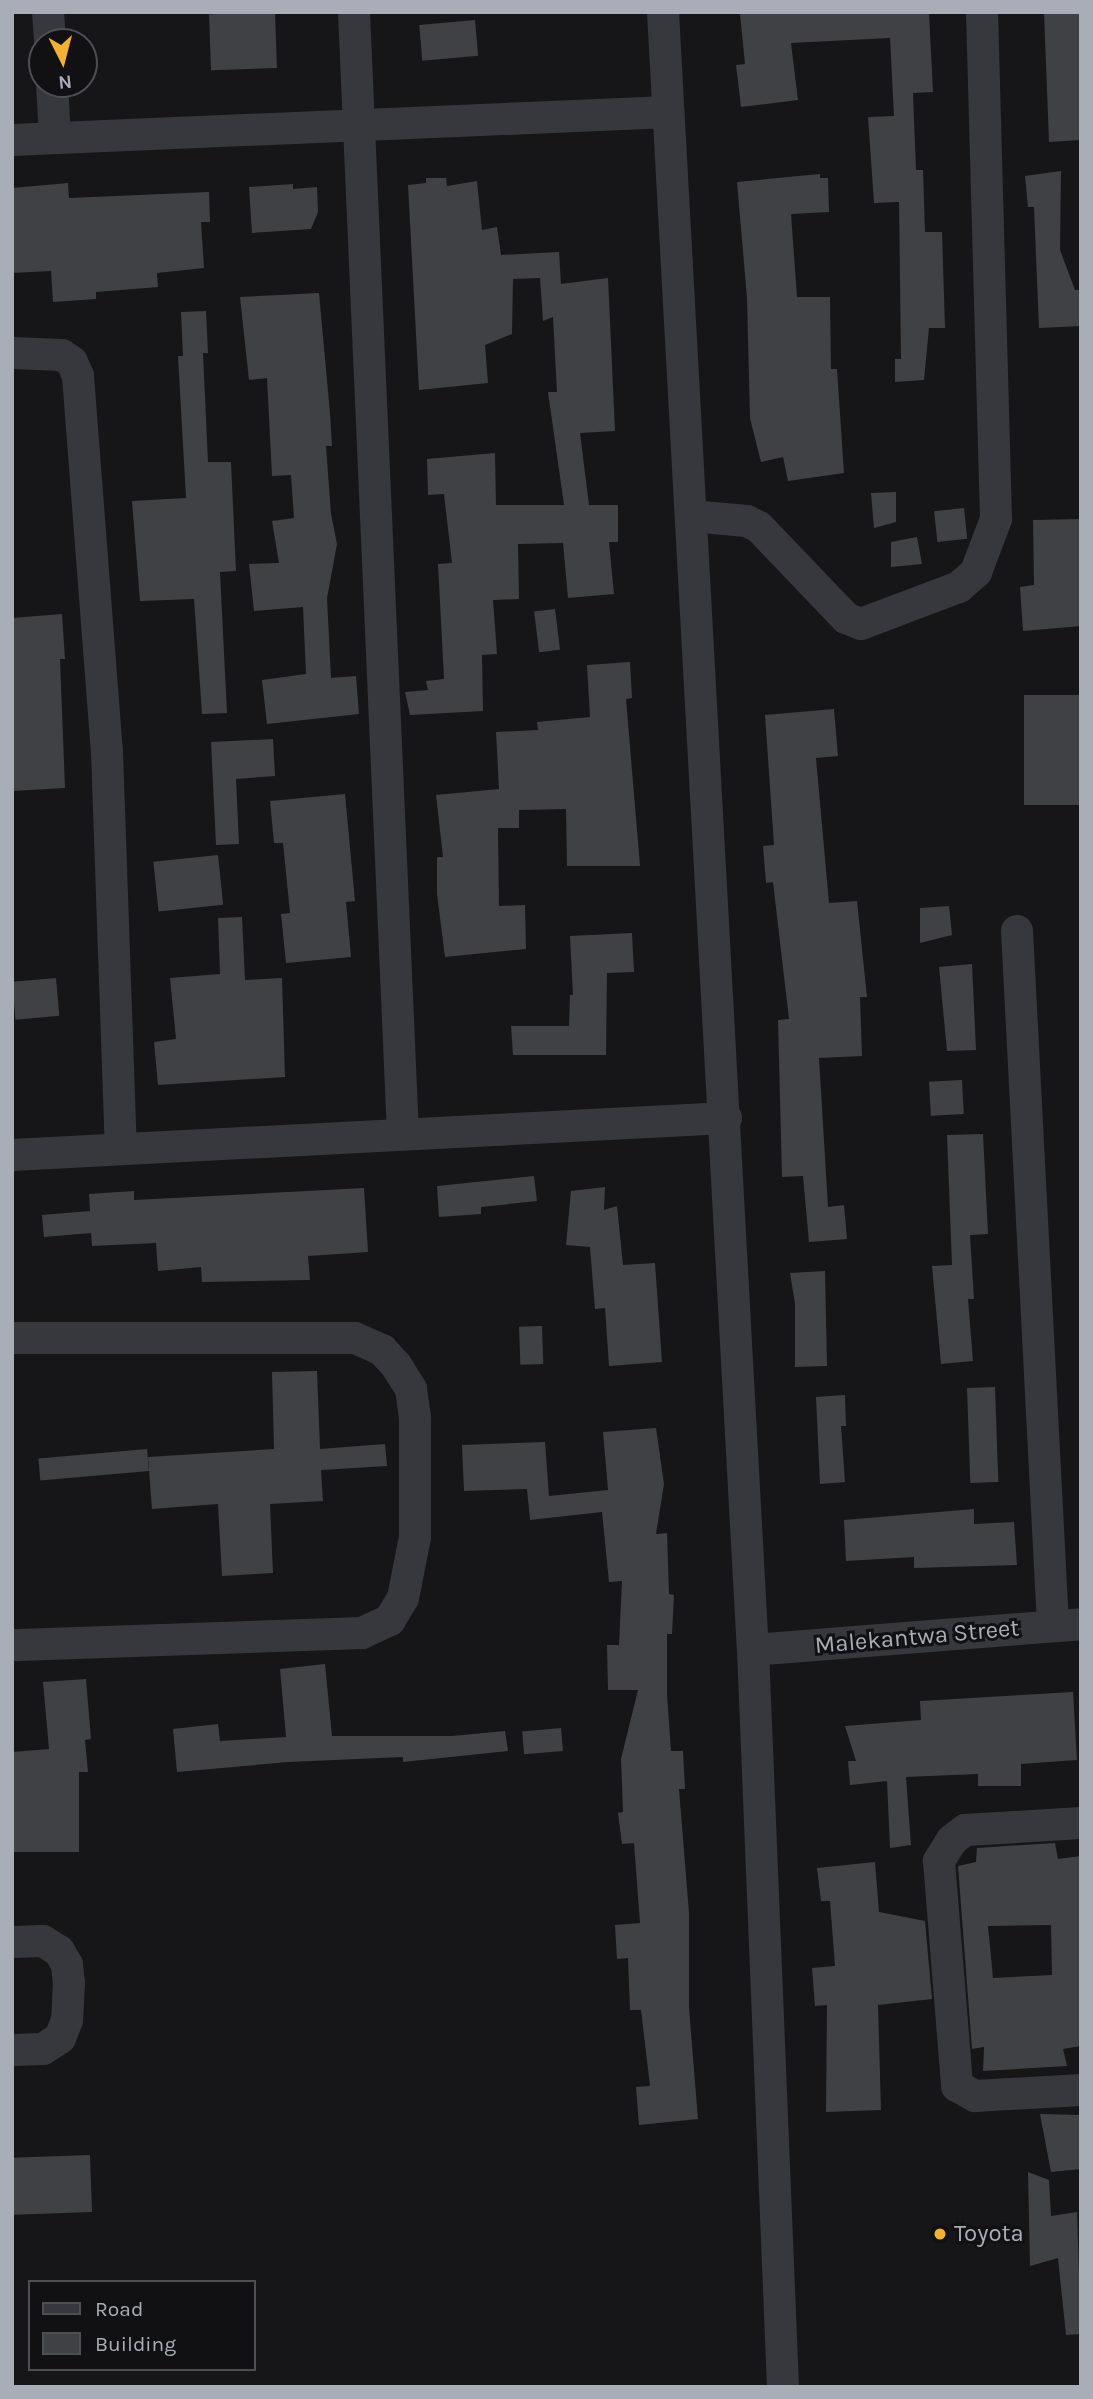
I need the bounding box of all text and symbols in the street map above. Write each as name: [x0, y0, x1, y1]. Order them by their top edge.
north arrow: [28, 28, 98, 98]
text: N: [57, 70, 73, 94]
street label: Malekantwa Street: [814, 1614, 1020, 1660]
place label: Toyota: [954, 2220, 1024, 2248]
marker: Toyota: [932, 2226, 948, 2242]
legend: [28, 2280, 256, 2371]
text: Road: [95, 2297, 143, 2321]
text: Building: [95, 2332, 176, 2356]

